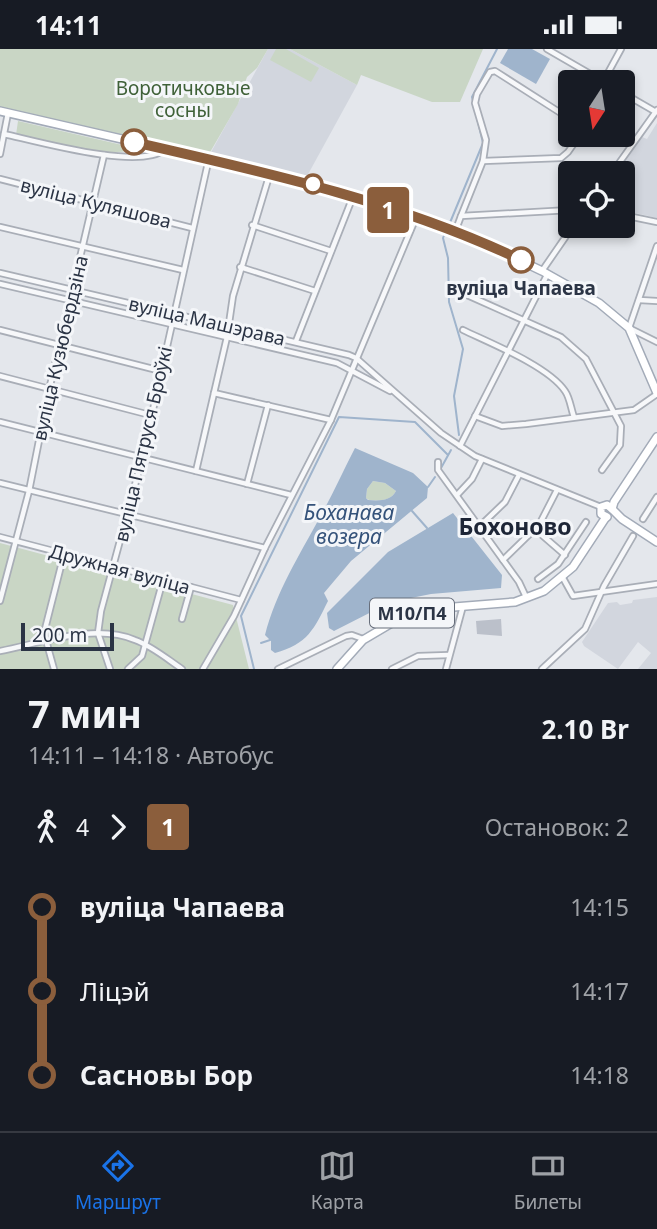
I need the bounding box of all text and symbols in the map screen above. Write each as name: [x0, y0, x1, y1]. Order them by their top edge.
text: 14:11: [35, 7, 102, 43]
north arrow: [558, 70, 635, 147]
map controls: [558, 70, 635, 238]
park label: Воротичковые сосны: [116, 75, 250, 123]
unlabelled marker: [121, 129, 147, 155]
button: locate: [558, 161, 635, 238]
street label: вуліца Куляшова: [18, 172, 174, 234]
unlabelled marker: [303, 174, 323, 194]
line badge: 1: [365, 187, 411, 233]
text: 1: [381, 193, 395, 226]
marker: вуліца Чапаева: [508, 247, 534, 273]
street label: вуліца Кузюбердзіна: [26, 253, 94, 443]
place label: вуліца Чапаева: [446, 275, 596, 301]
street label: вуліца Машэрава: [126, 290, 288, 352]
street label: вуліца Пятруся Броўкі: [108, 344, 178, 544]
water label: Боханава возера: [304, 498, 394, 550]
district label: Бохоново: [458, 510, 572, 542]
street label: Дружная вуліца: [47, 538, 193, 600]
road number: М10/П4: [370, 599, 454, 627]
scale bar: [21, 620, 114, 652]
text: 200 m: [32, 622, 87, 648]
text: 7 мин: [28, 687, 142, 739]
text: 2.10 Br: [541, 711, 629, 747]
text: 14:11 – 14:18 · Автобус: [28, 739, 274, 771]
icon: walk: [28, 808, 66, 846]
icon: forward: [99, 808, 137, 846]
text: 1: [161, 810, 175, 843]
text: 4: [76, 811, 89, 843]
text: Остановок: 2: [485, 811, 629, 843]
text: вуліца Чапаева: [80, 889, 285, 925]
text: 14:15: [570, 891, 629, 923]
text: Ліцэй: [80, 973, 150, 1009]
text: 14:17: [570, 975, 629, 1007]
text: Сасновы Бор: [80, 1057, 253, 1093]
text: 14:18: [570, 1059, 629, 1091]
tab: Маршрут: [75, 1147, 161, 1215]
tab: Карта: [311, 1147, 364, 1215]
tab: Билеты: [514, 1147, 582, 1215]

